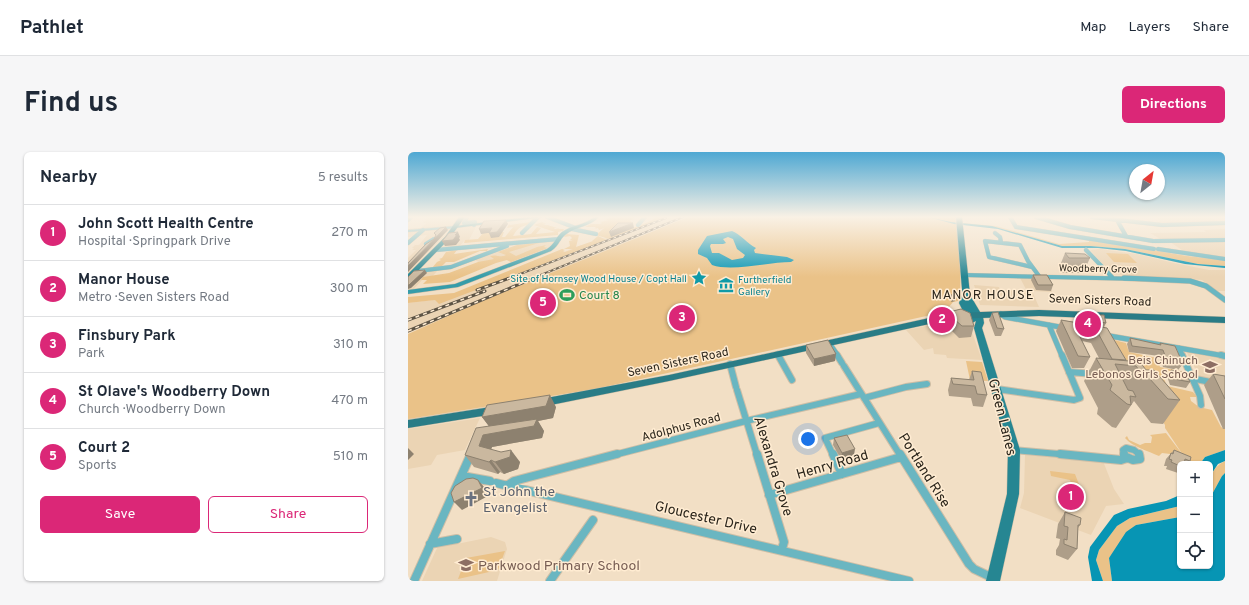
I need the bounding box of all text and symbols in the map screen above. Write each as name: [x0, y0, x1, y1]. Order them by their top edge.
text: Pathlet: [20, 16, 84, 40]
text: Map: [1080, 19, 1106, 36]
text: Layers: [1128, 19, 1170, 36]
text: Share: [1192, 19, 1229, 36]
text: Find us: [24, 86, 118, 122]
button: Directions: [1122, 86, 1225, 123]
north arrow: [1129, 164, 1165, 200]
text: Nearby: [40, 167, 97, 189]
text: 5 results: [318, 170, 368, 186]
text: John Scott Health Centre: [78, 215, 254, 234]
text: 1: [50, 225, 56, 241]
text: 270 m: [331, 225, 368, 241]
text: Hospital · Springpark Drive: [78, 234, 231, 250]
street label: Woodberry Grove: [1059, 262, 1137, 277]
place icon: Site of Hornsey Wood House / Copt Hall: [690, 269, 708, 287]
text: Manor House: [78, 271, 170, 290]
place label: Site of Hornsey Wood House / Copt Hall: [510, 273, 687, 286]
place label: Furtherfield Gallery: [738, 274, 791, 299]
museum icon: Furtherfield Gallery: [717, 276, 735, 294]
text: 2: [49, 281, 57, 297]
text: 300 m: [330, 281, 368, 297]
sports icon: Court 8: [558, 286, 576, 304]
pin: 5: [530, 288, 556, 318]
place label: Court 8: [579, 288, 620, 304]
district label: MANOR HOUSE: [931, 288, 1035, 304]
text: Metro · Seven Sisters Road: [78, 290, 229, 306]
street label: Seven Sisters Road: [1048, 291, 1152, 311]
pin: 3: [669, 303, 695, 333]
pin: 2: [929, 305, 955, 335]
pin: 4: [1075, 309, 1101, 339]
text: Finsbury Park: [78, 327, 176, 346]
text: 3: [49, 337, 57, 353]
text: 310 m: [333, 337, 368, 353]
street label: Seven Sisters Road: [626, 344, 730, 382]
text: Park: [78, 346, 105, 362]
place label: Beis Chinuch Lebonos Girls School: [1085, 353, 1198, 383]
school or university icon: Beis Chinuch Lebonos Girls School: [1201, 358, 1219, 376]
street label: Green Lanes: [984, 377, 1019, 458]
text: St Olave's Woodberry Down: [78, 383, 270, 402]
text: 4: [49, 393, 57, 409]
text: 470 m: [331, 393, 368, 409]
text: Church · Woodberry Down: [78, 402, 226, 418]
street label: Adolphus Road: [640, 410, 723, 446]
street label: Alexandra Grove: [749, 414, 796, 518]
your location: [798, 429, 818, 449]
street label: Portland Rise: [894, 430, 953, 511]
text: Court 2: [78, 439, 130, 458]
street label: Henry Road: [794, 447, 870, 484]
text: 5: [49, 449, 57, 465]
text: 510 m: [333, 449, 368, 465]
text: Sports: [78, 458, 117, 474]
map controls: [1177, 461, 1213, 569]
button: +: [1177, 461, 1213, 497]
pin: 1: [1058, 482, 1084, 512]
place label: St John the Evangelist: [483, 484, 555, 517]
church icon: St John the Evangelist: [462, 490, 480, 508]
button: Save: [40, 496, 200, 533]
button: Share: [208, 496, 368, 533]
button: −: [1177, 497, 1213, 533]
street label: Gloucester Drive: [653, 498, 759, 539]
button: locate: [1177, 533, 1213, 569]
school or university icon: Parkwood Primary School: [457, 556, 475, 574]
place label: Parkwood Primary School: [478, 558, 640, 575]

